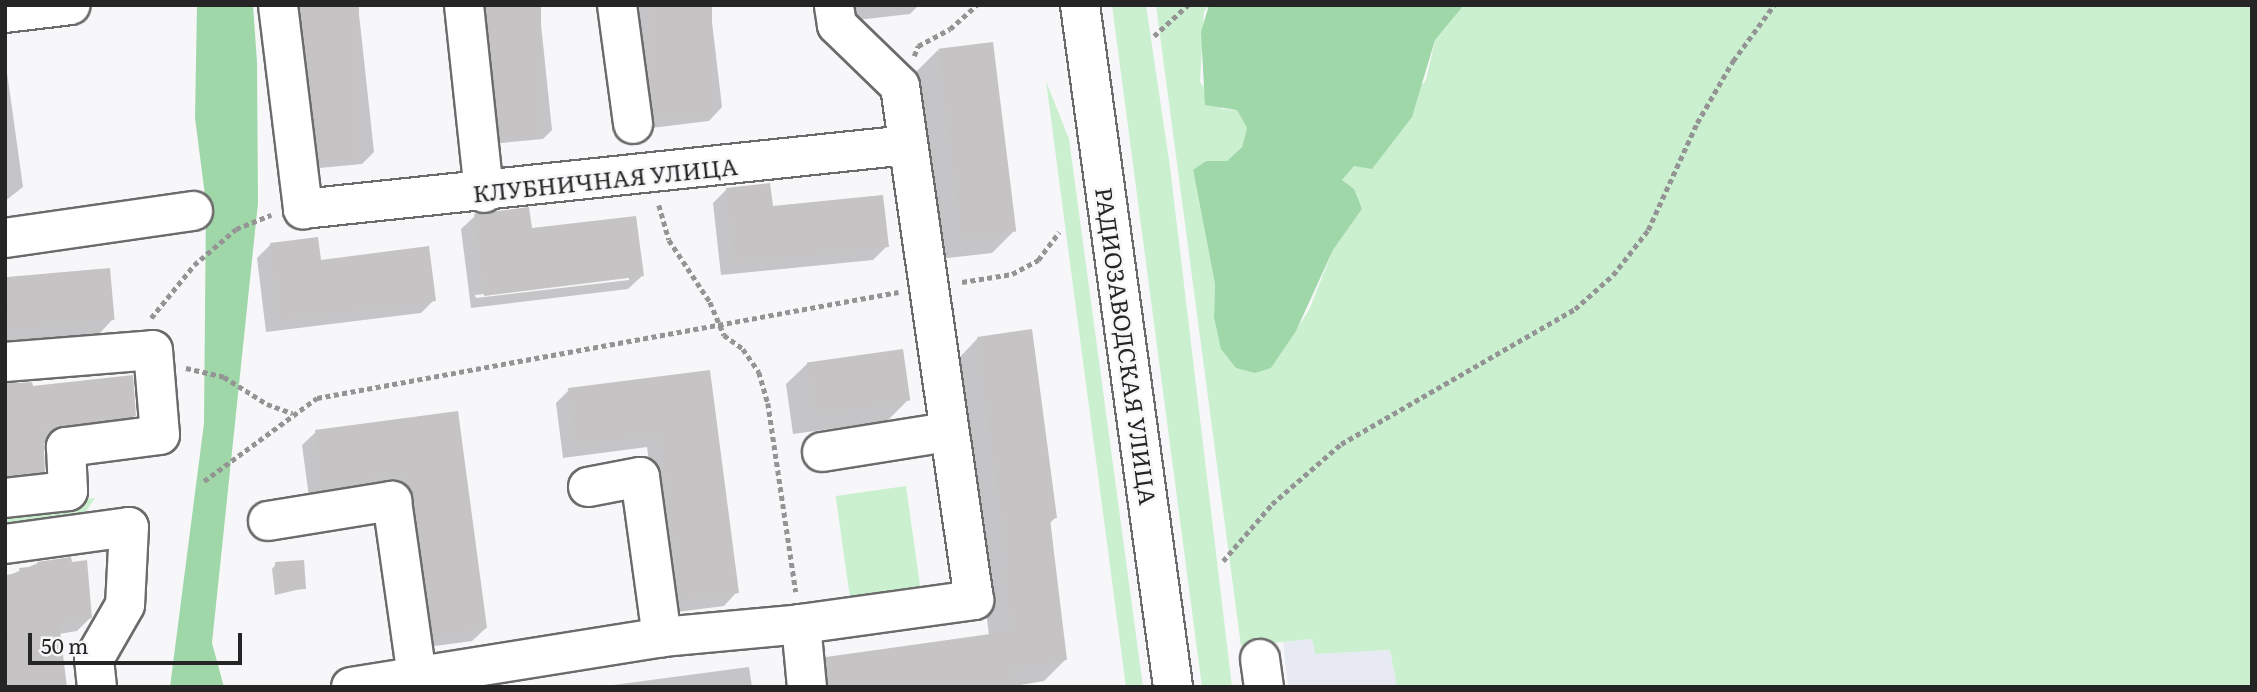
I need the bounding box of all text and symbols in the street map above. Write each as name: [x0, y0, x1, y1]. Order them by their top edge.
street label: КЛУБНИЧНАЯ УЛИЦА: [471, 151, 739, 207]
street label: РАДИОЗАВОДСКАЯ УЛИЦА: [1091, 186, 1163, 506]
scale bar: [32, 618, 245, 662]
text: 50 m: [41, 629, 88, 660]

